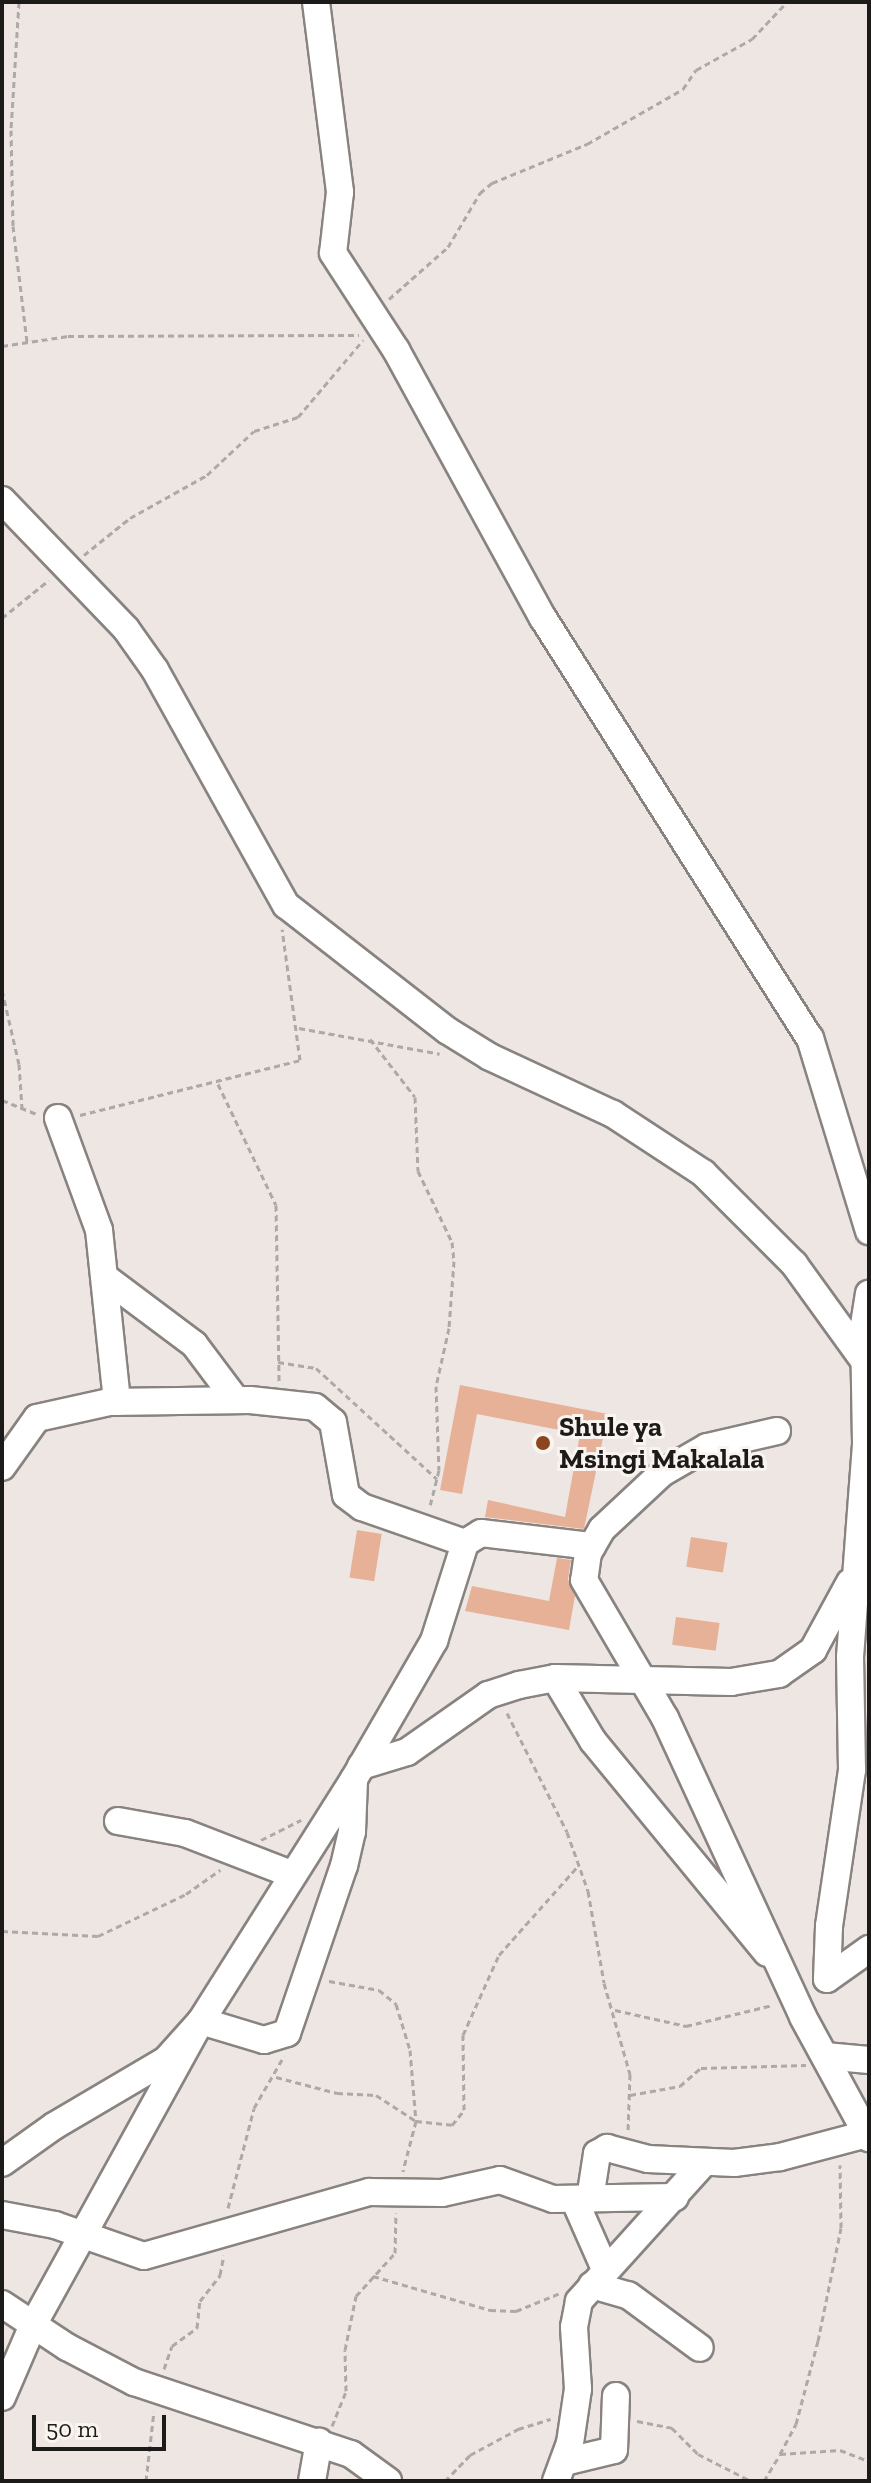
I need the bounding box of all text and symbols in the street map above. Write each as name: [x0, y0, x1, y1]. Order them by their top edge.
place label: Shule ya Msingi Makalala: [559, 1410, 764, 1476]
marker: Shule ya Msingi Makalala: [534, 1434, 552, 1452]
scale bar: [36, 2399, 170, 2449]
text: 50 m: [46, 2414, 98, 2443]

